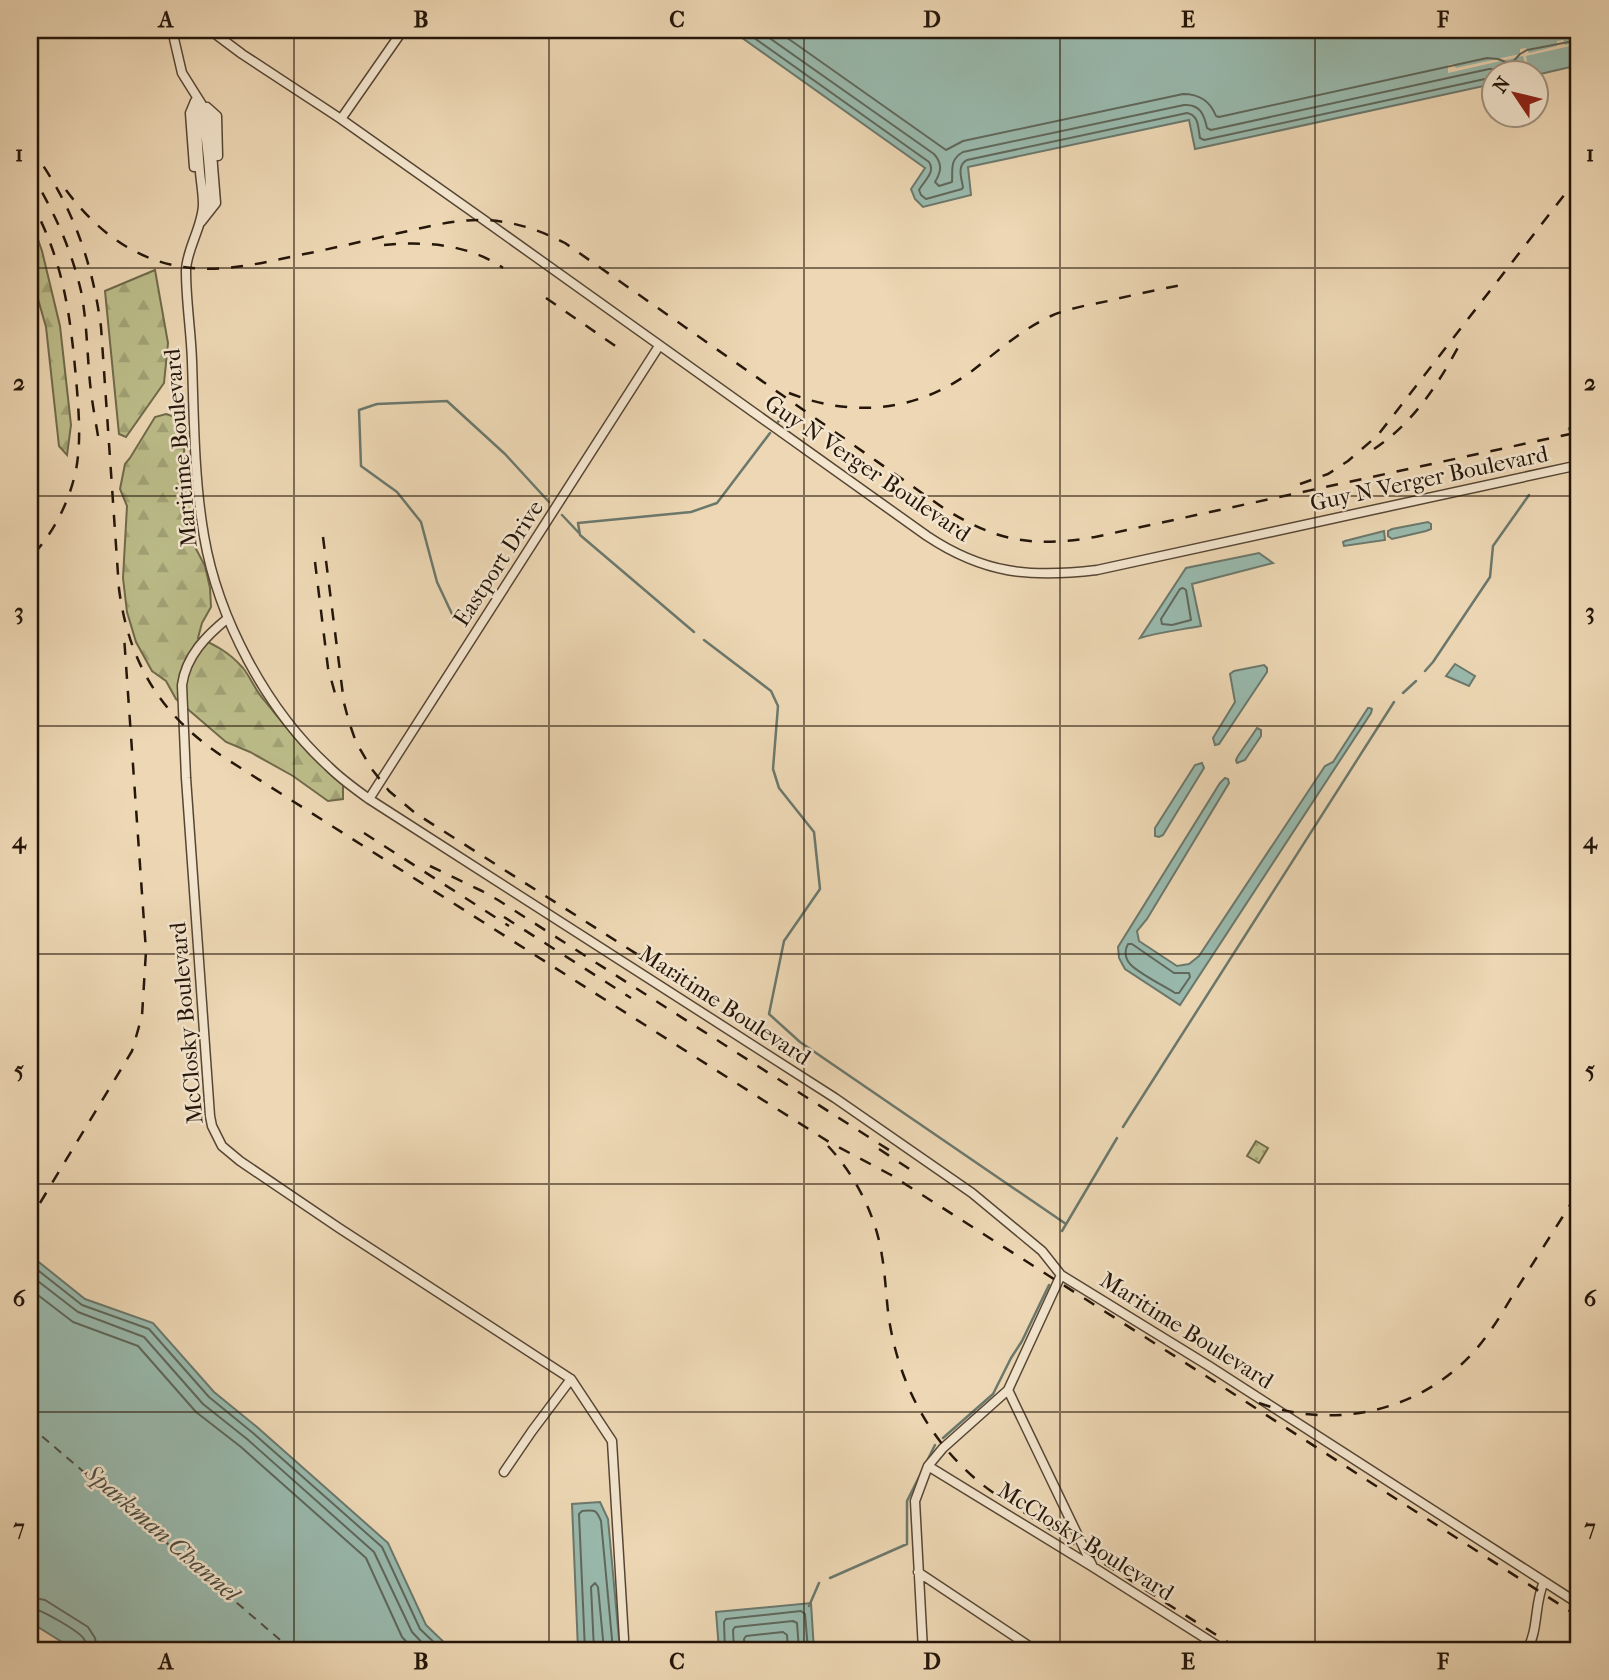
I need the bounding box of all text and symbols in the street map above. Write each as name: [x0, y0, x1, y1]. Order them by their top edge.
text: A: [157, 6, 175, 33]
text: B: [414, 6, 429, 33]
text: C: [669, 6, 685, 33]
text: D: [923, 6, 941, 33]
text: E: [1181, 6, 1195, 33]
text: F: [1436, 6, 1450, 33]
north arrow: [1480, 60, 1550, 130]
text: N: [1489, 72, 1515, 97]
text: 1: [15, 140, 23, 167]
text: 1: [1586, 140, 1594, 167]
street label: Maritime Boulevard: [158, 347, 203, 548]
text: 2: [13, 369, 25, 396]
text: 2: [1584, 369, 1596, 396]
street label: Guy N Verger Boulevard: [760, 389, 976, 548]
street label: Guy N Verger Boulevard: [1308, 440, 1551, 517]
street label: Eastport Drive: [448, 495, 549, 631]
text: 3: [14, 598, 24, 625]
text: 3: [1585, 598, 1595, 625]
text: 4: [11, 827, 27, 854]
text: 4: [1582, 827, 1598, 854]
street label: McClosky Boulevard: [164, 920, 209, 1125]
street label: Maritime Boulevard: [634, 940, 816, 1071]
text: 5: [14, 1056, 24, 1083]
text: 5: [1585, 1056, 1595, 1083]
street label: Maritime Boulevard: [1095, 1266, 1279, 1395]
text: 6: [13, 1285, 26, 1312]
text: 6: [1584, 1285, 1597, 1312]
water label: Sparkman Channel: [79, 1458, 247, 1610]
street label: McClosky Boulevard: [993, 1476, 1179, 1607]
text: 7: [12, 1514, 25, 1541]
text: 7: [1583, 1514, 1596, 1541]
text: A: [157, 1648, 175, 1675]
text: B: [414, 1648, 429, 1675]
text: C: [669, 1648, 685, 1675]
text: D: [923, 1648, 941, 1675]
text: E: [1181, 1648, 1195, 1675]
text: F: [1436, 1648, 1450, 1675]

